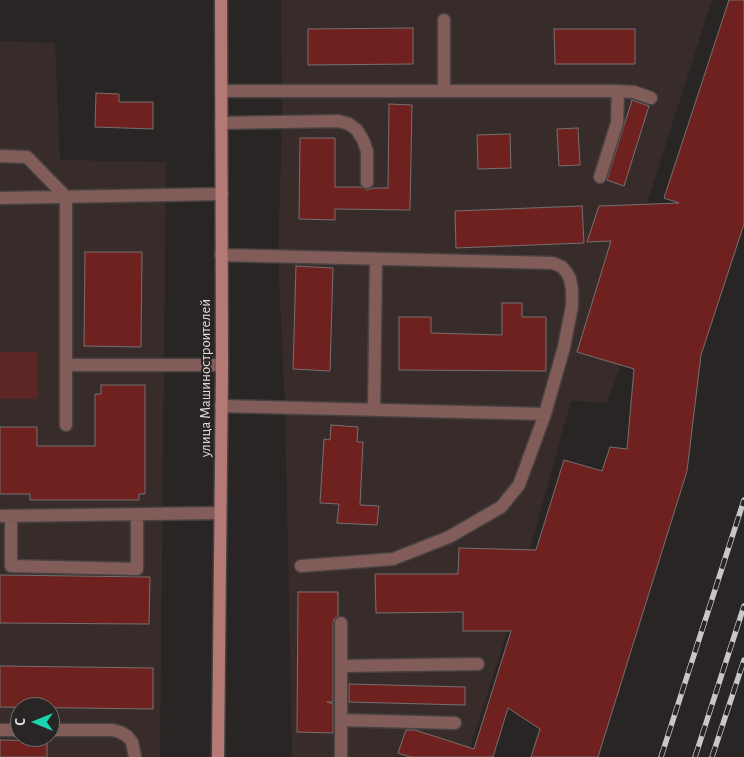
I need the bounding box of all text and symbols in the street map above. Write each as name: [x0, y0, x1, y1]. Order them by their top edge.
street label: улица Машиностроителей: [196, 299, 214, 457]
north arrow: [10, 697, 60, 747]
text: С: [14, 718, 28, 726]

